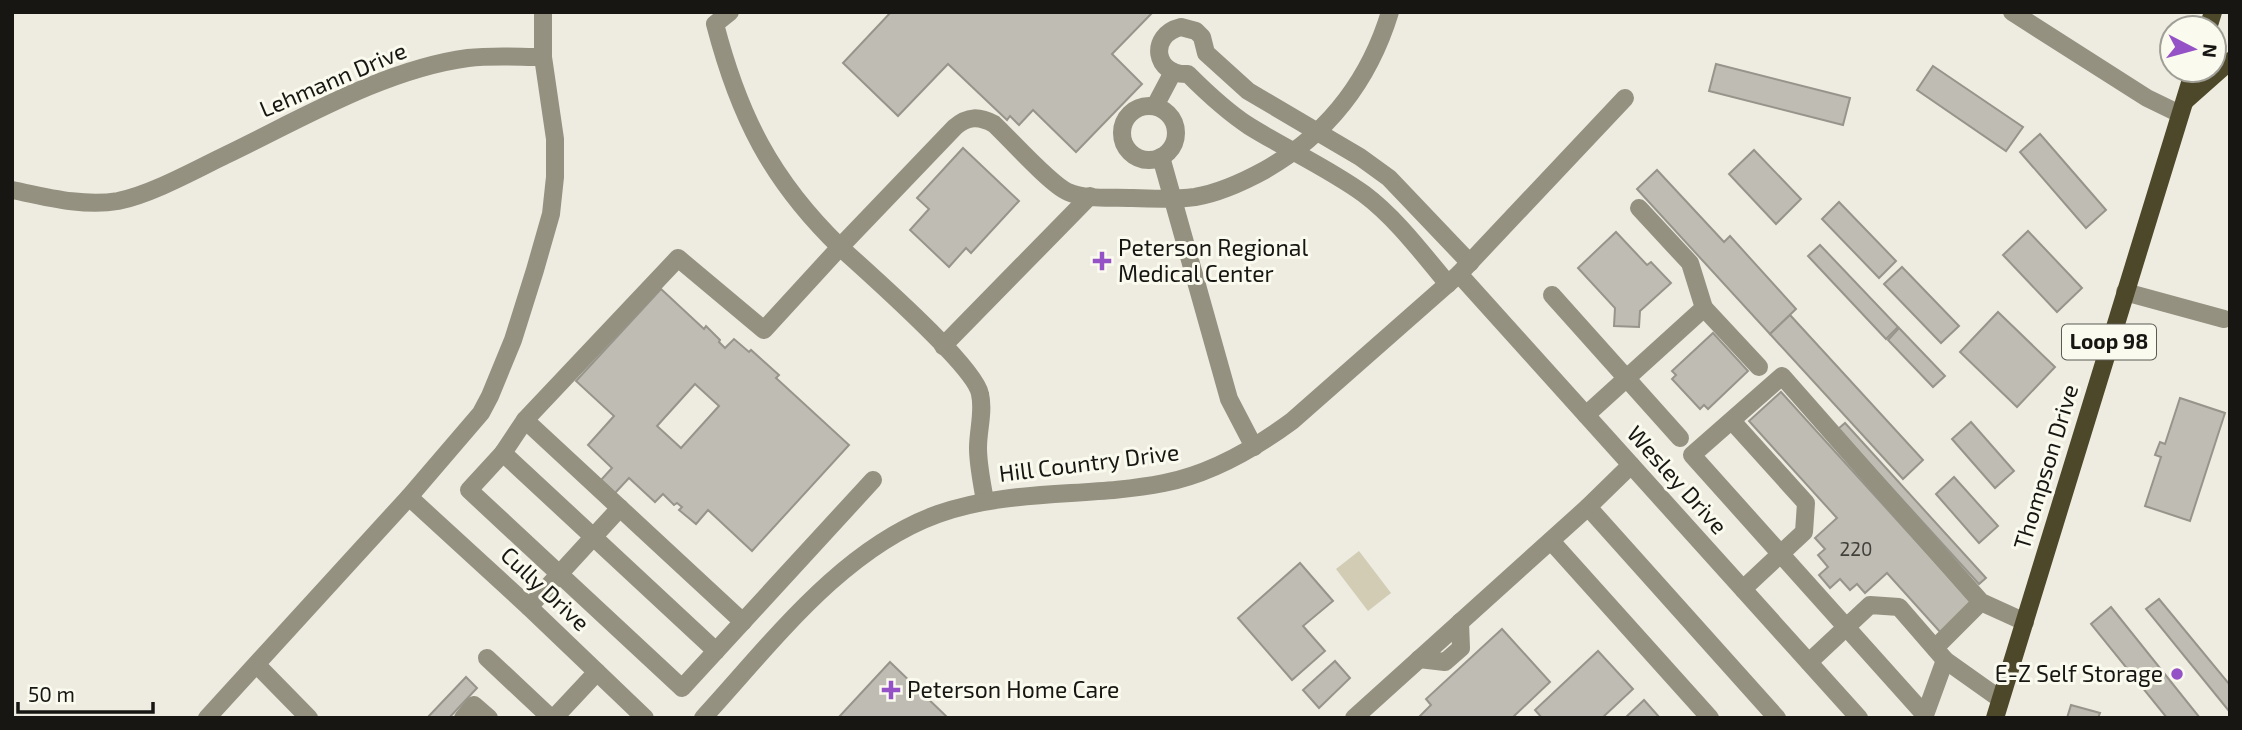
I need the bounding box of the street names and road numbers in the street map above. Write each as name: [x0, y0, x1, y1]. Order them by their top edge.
street label: Lehmann Drive: [255, 36, 410, 123]
road number: Loop 98: [2062, 324, 2156, 360]
street label: Thompson Drive: [2007, 381, 2083, 553]
street label: Wesley Drive: [1622, 419, 1734, 539]
street label: Hill Country Drive: [997, 437, 1181, 487]
street label: Cully Drive: [496, 540, 596, 636]

